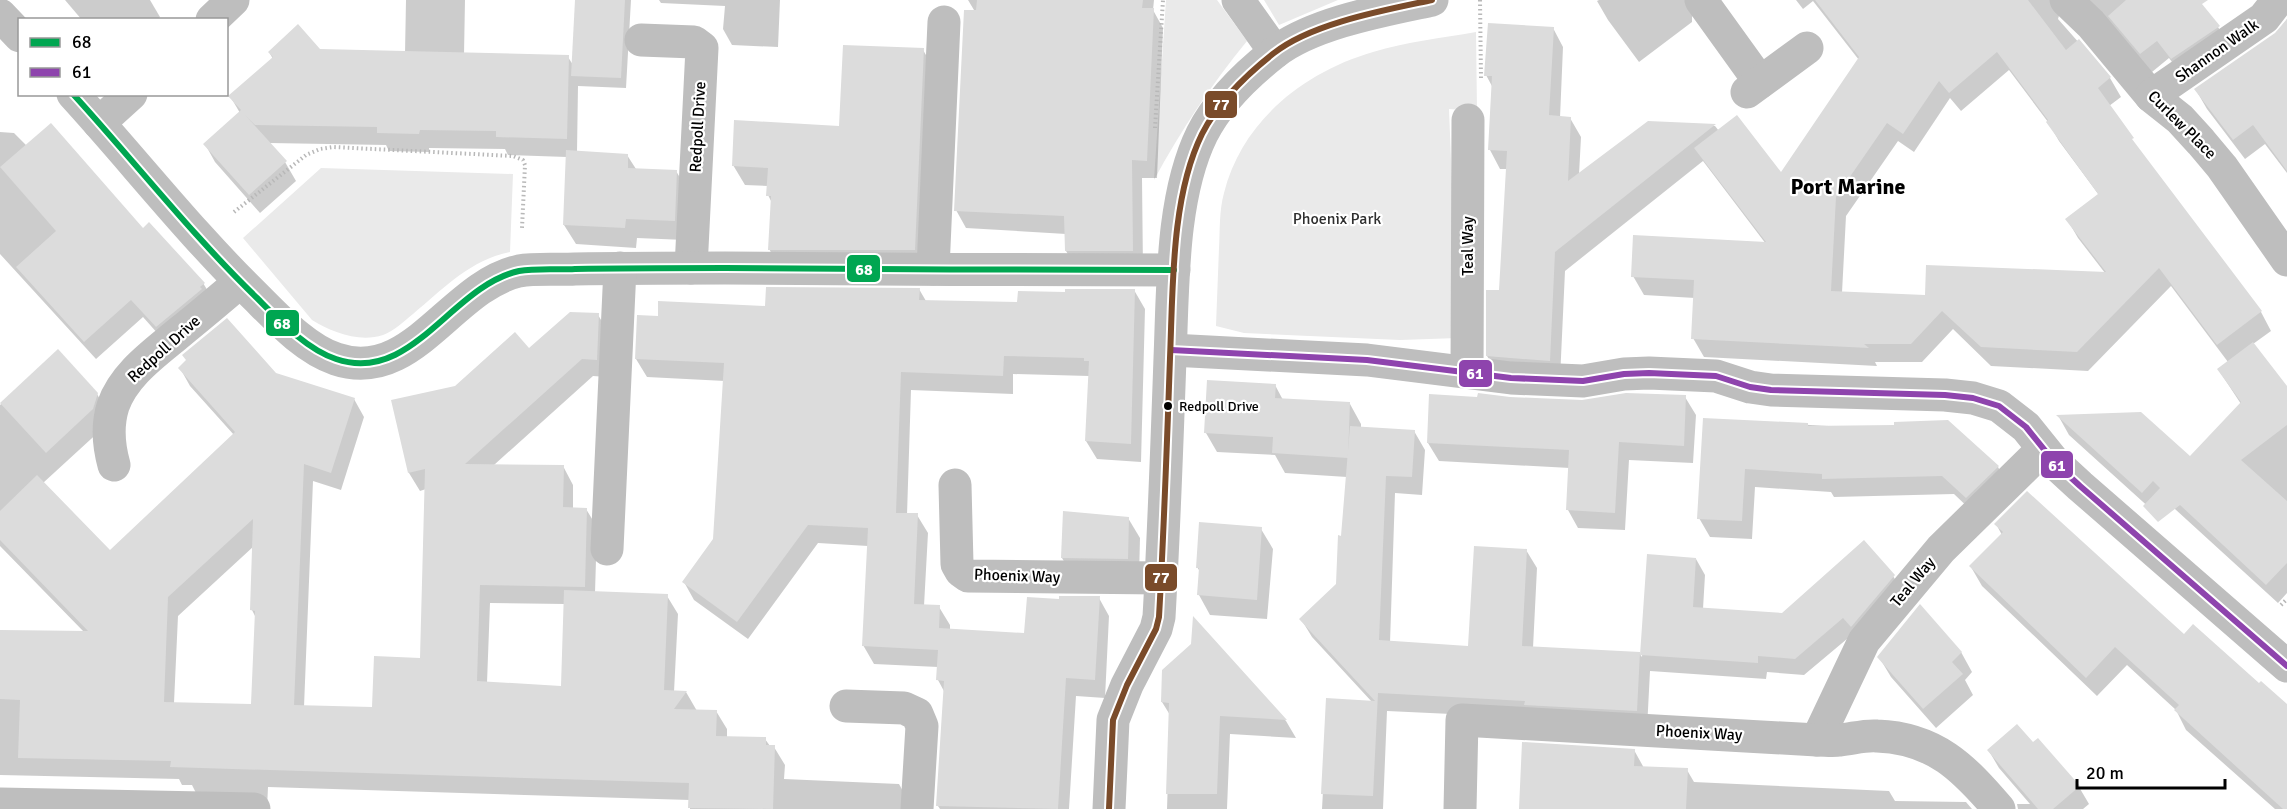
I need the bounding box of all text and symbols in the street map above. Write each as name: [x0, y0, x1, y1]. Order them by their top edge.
street label: Shannon Walk: [2171, 15, 2263, 87]
legend: [18, 18, 228, 96]
text: 68: [72, 31, 91, 53]
text: 61: [72, 61, 91, 83]
street label: Redpoll Drive: [686, 81, 710, 173]
street label: Curlew Place: [2143, 86, 2221, 164]
line badge: 77: [1204, 90, 1238, 119]
text: 77: [1212, 95, 1230, 115]
district label: Port Marine: [1791, 173, 1906, 200]
park label: Phoenix Park: [1293, 209, 1381, 229]
street label: Teal Way: [1458, 216, 1478, 276]
line badge: 68: [846, 254, 881, 283]
text: 68: [855, 260, 873, 280]
line badge: 68: [265, 309, 300, 337]
street label: Redpoll Drive: [123, 311, 205, 387]
text: 68: [273, 314, 291, 334]
line badge: 61: [1458, 359, 1493, 388]
text: 61: [1466, 364, 1484, 384]
place label: Redpoll Drive: [1179, 398, 1259, 415]
marker: Redpoll Drive: [1162, 400, 1174, 412]
line badge: 61: [2040, 450, 2074, 479]
text: 61: [2048, 456, 2066, 476]
street label: Teal Way: [1886, 552, 1940, 611]
line badge: 77: [1144, 563, 1178, 592]
street label: Phoenix Way: [973, 564, 1061, 588]
text: 77: [1152, 568, 1170, 588]
street label: Phoenix Way: [1655, 721, 1743, 745]
scale bar: [2077, 752, 2226, 790]
text: 20 m: [2086, 762, 2124, 784]

